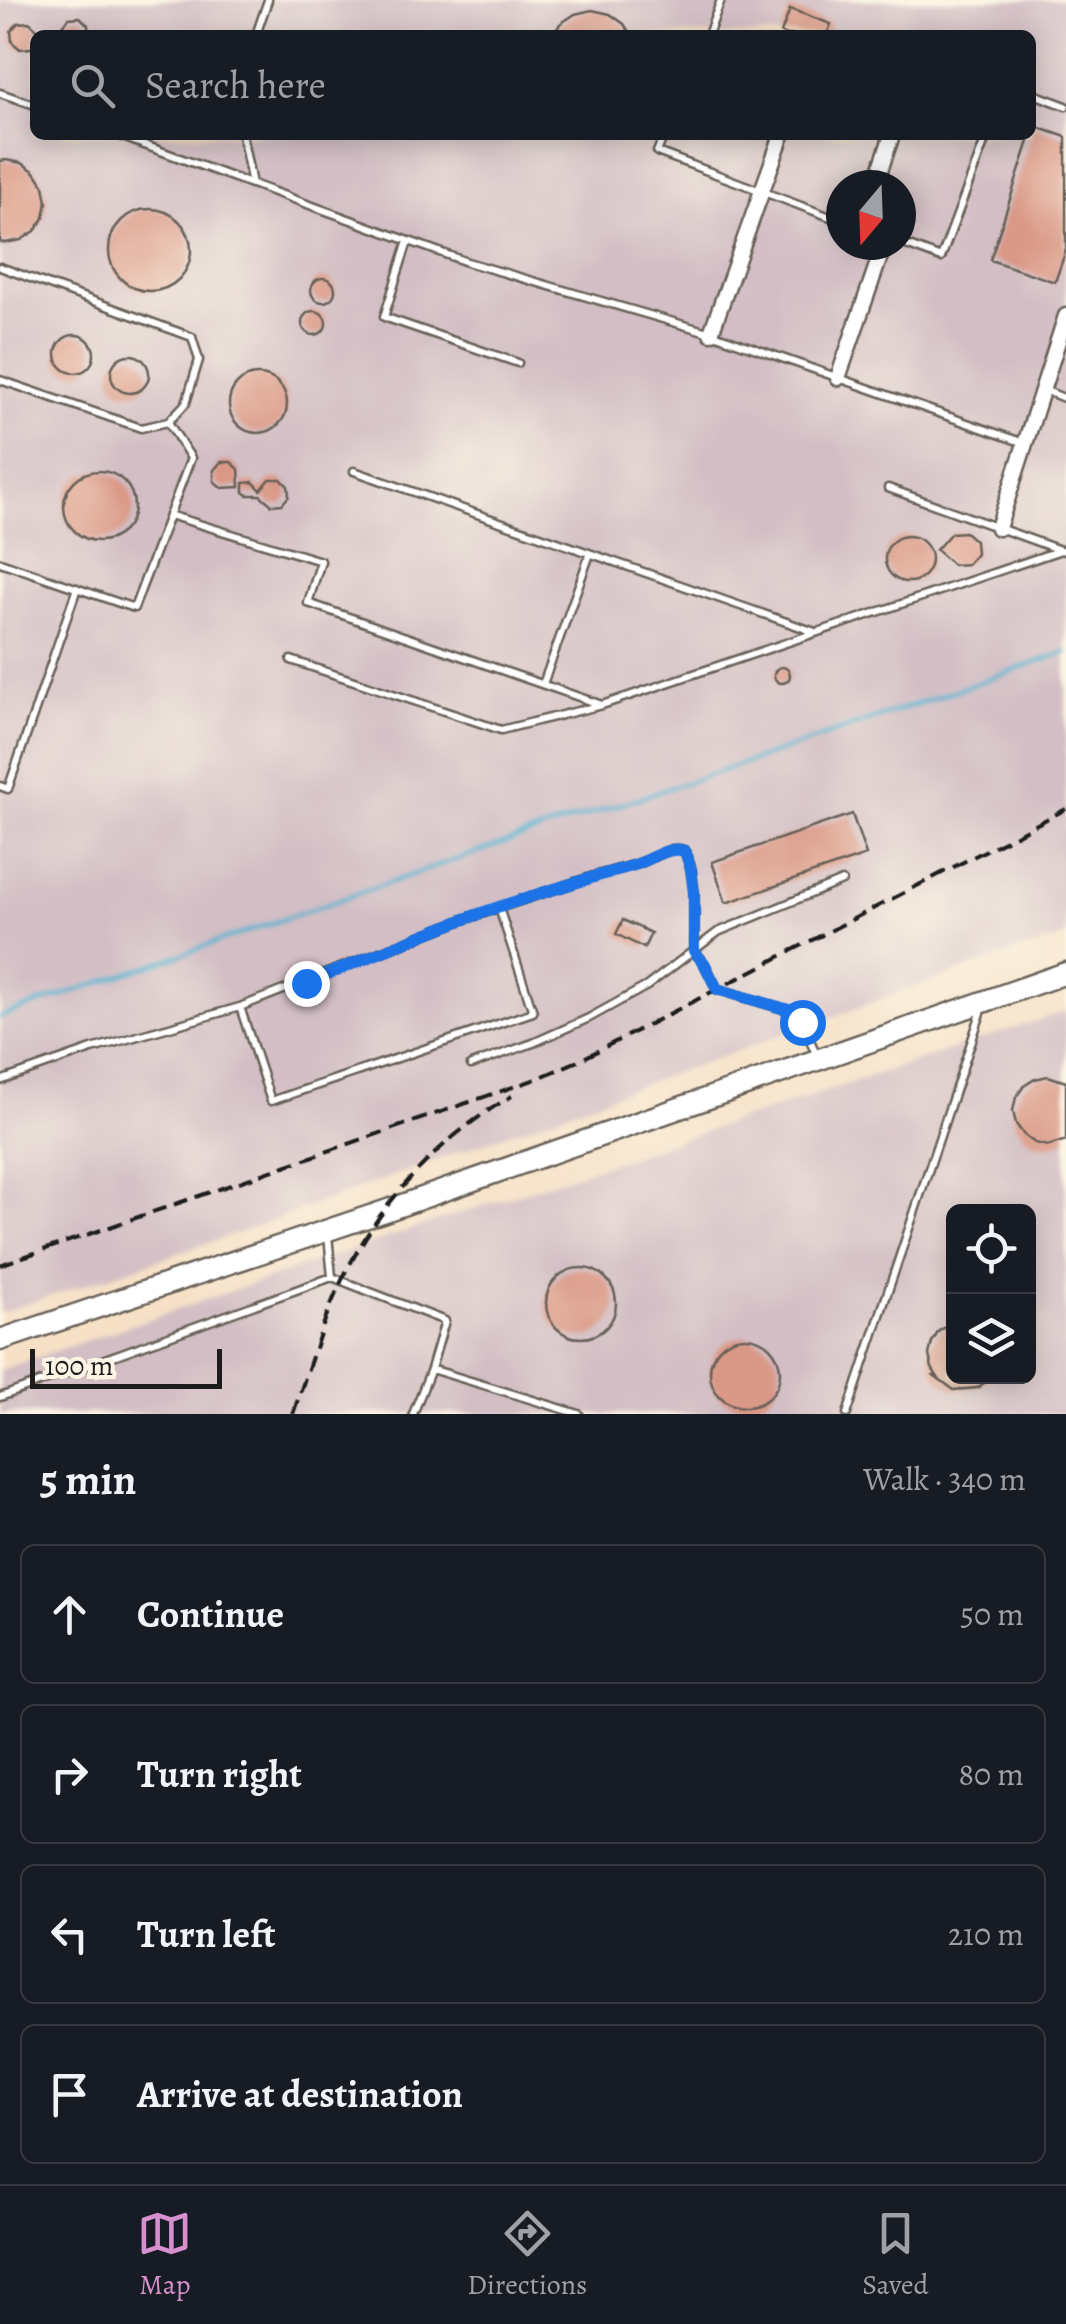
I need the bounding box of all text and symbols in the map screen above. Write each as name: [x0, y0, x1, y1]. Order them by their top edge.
search box: [30, 30, 1036, 140]
icon: search: [65, 58, 120, 113]
text: Search here: [145, 59, 326, 111]
north arrow: [826, 170, 916, 260]
route end: [284, 961, 330, 1007]
route start: [780, 1000, 826, 1046]
map controls: [946, 1204, 1036, 1384]
button: locate: [946, 1204, 1036, 1294]
button: layers: [946, 1294, 1036, 1384]
scale bar: [30, 1344, 222, 1388]
text: 100 m: [45, 1347, 113, 1385]
text: 5 min: [40, 1451, 136, 1508]
text: Walk · 340 m: [863, 1457, 1026, 1501]
icon: ahead: [42, 1587, 97, 1642]
text: Continue: [137, 1588, 284, 1640]
text: 50 m: [960, 1592, 1024, 1636]
icon: right: [42, 1747, 97, 1802]
text: Turn right: [137, 1748, 302, 1800]
text: 80 m: [958, 1752, 1024, 1796]
icon: left: [42, 1907, 97, 1962]
text: Turn left: [137, 1908, 276, 1960]
text: 210 m: [948, 1912, 1024, 1956]
icon: arrive: [42, 2067, 97, 2122]
text: Arrive at destination: [137, 2068, 463, 2120]
tab: Map: [137, 2206, 192, 2304]
tab: Directions: [467, 2206, 587, 2304]
tab: Saved: [862, 2206, 929, 2304]

